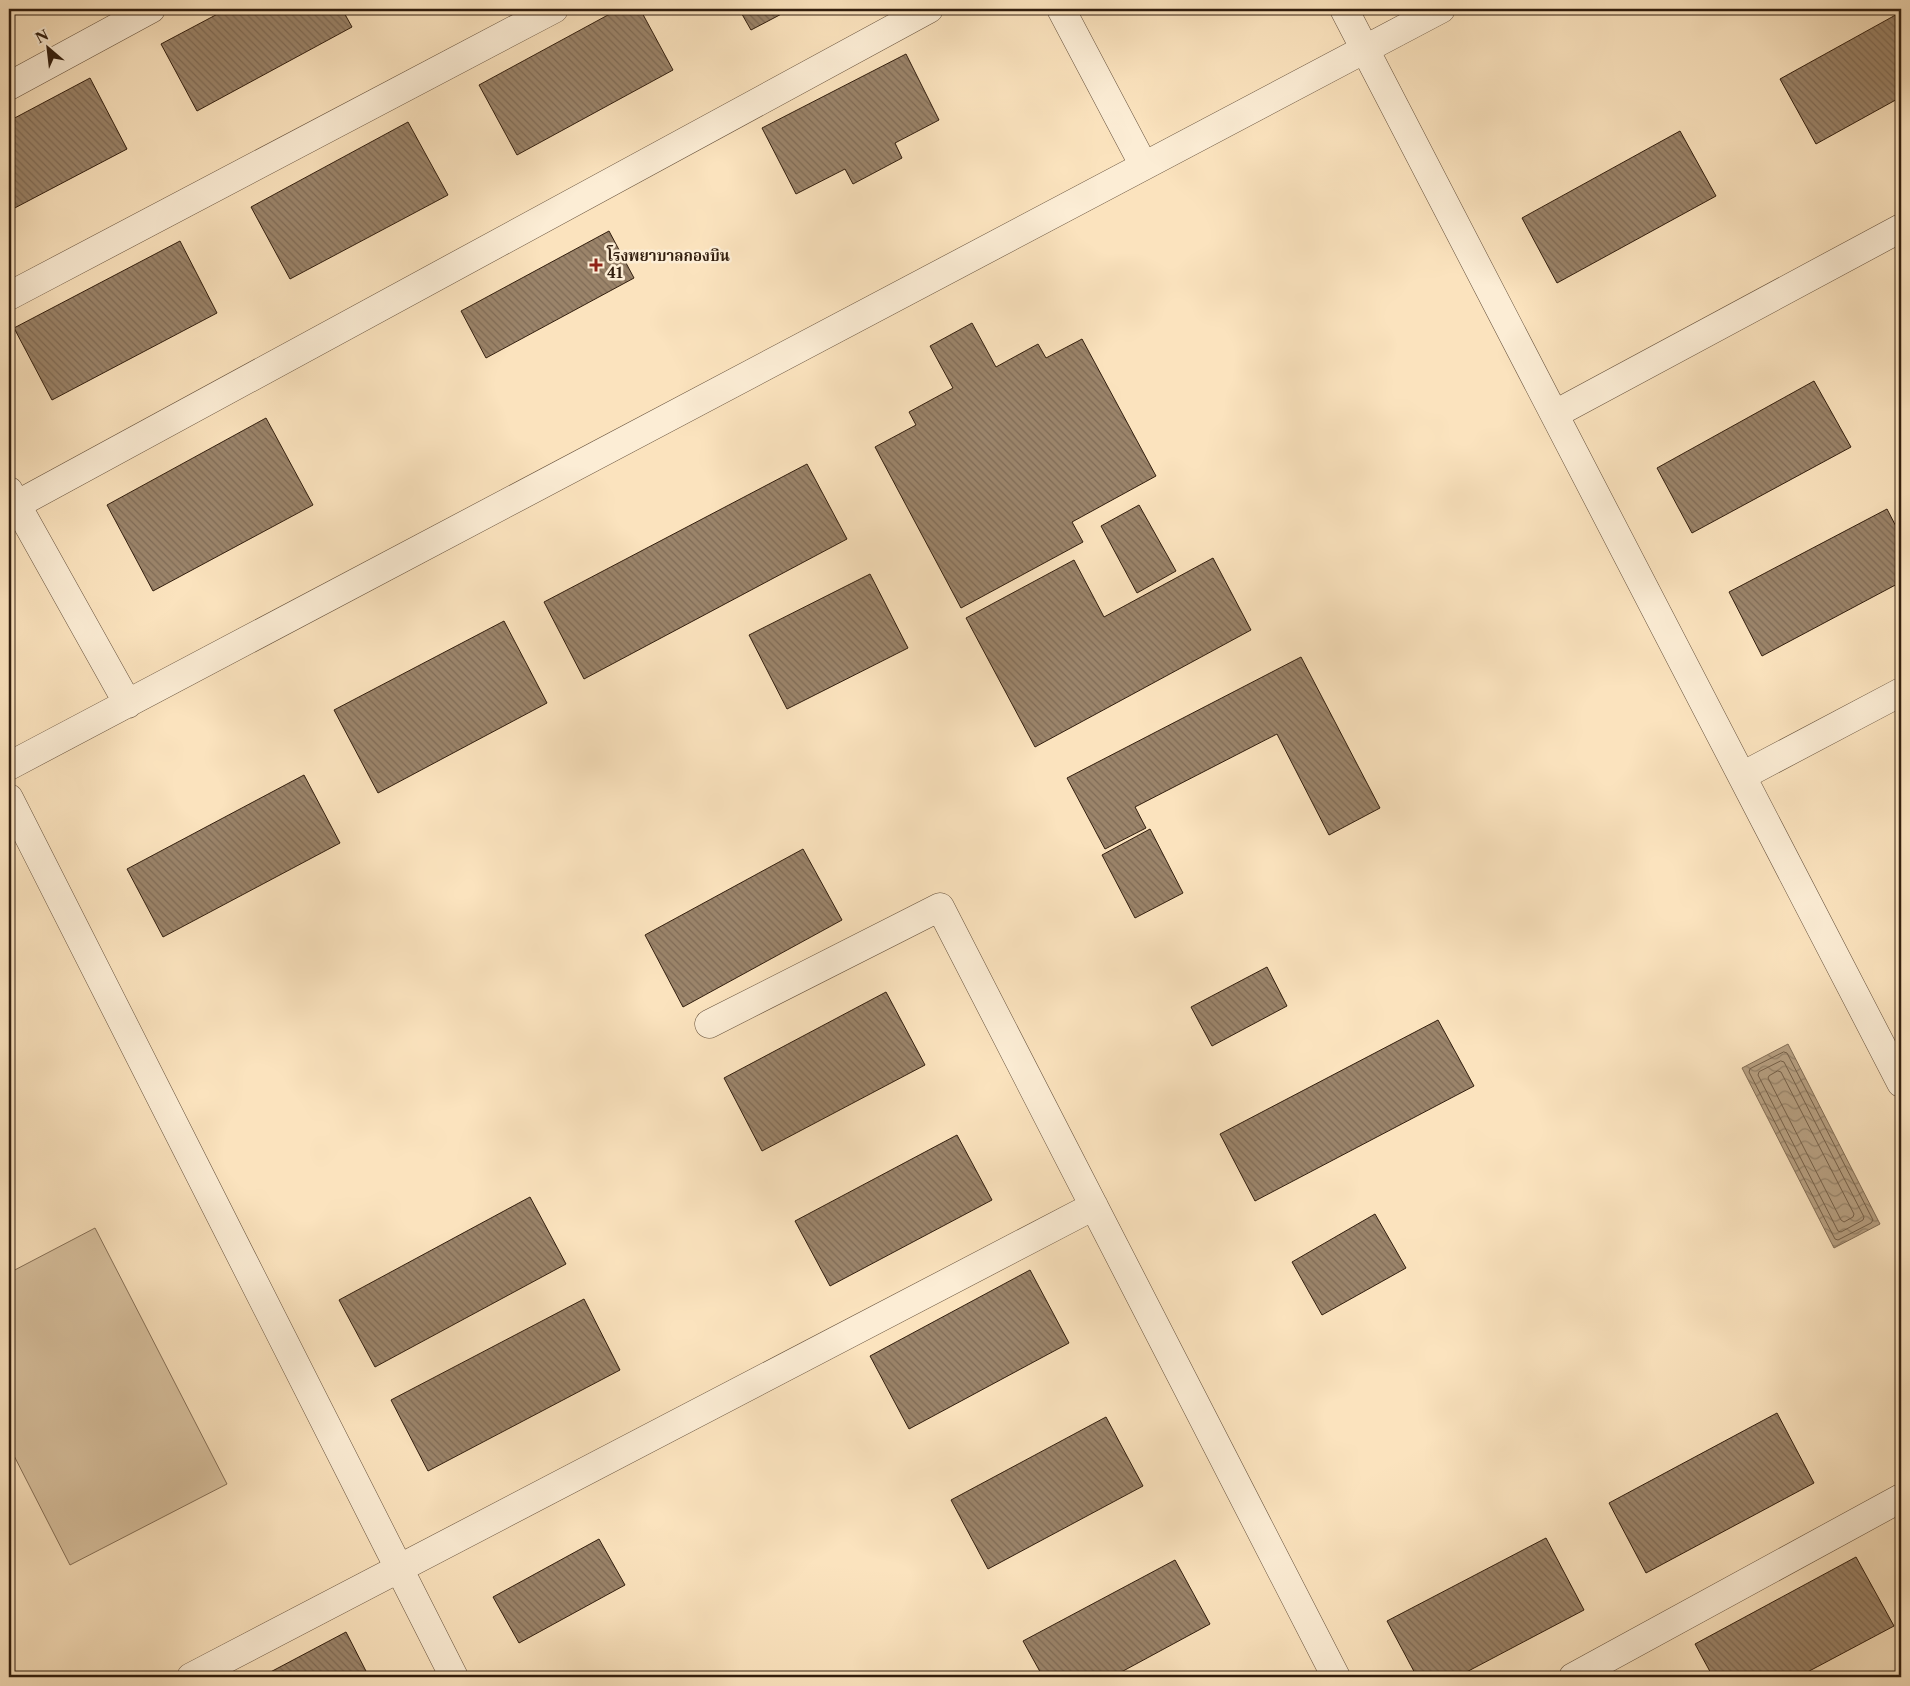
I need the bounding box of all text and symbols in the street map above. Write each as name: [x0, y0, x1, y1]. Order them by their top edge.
north arrow: [22, 22, 72, 72]
text: N: [32, 26, 51, 47]
place label: โรงพยาบาลกองบิน 41: [606, 245, 730, 282]
marker: โรงพยาบาลกองบิน 41: [589, 258, 603, 272]

